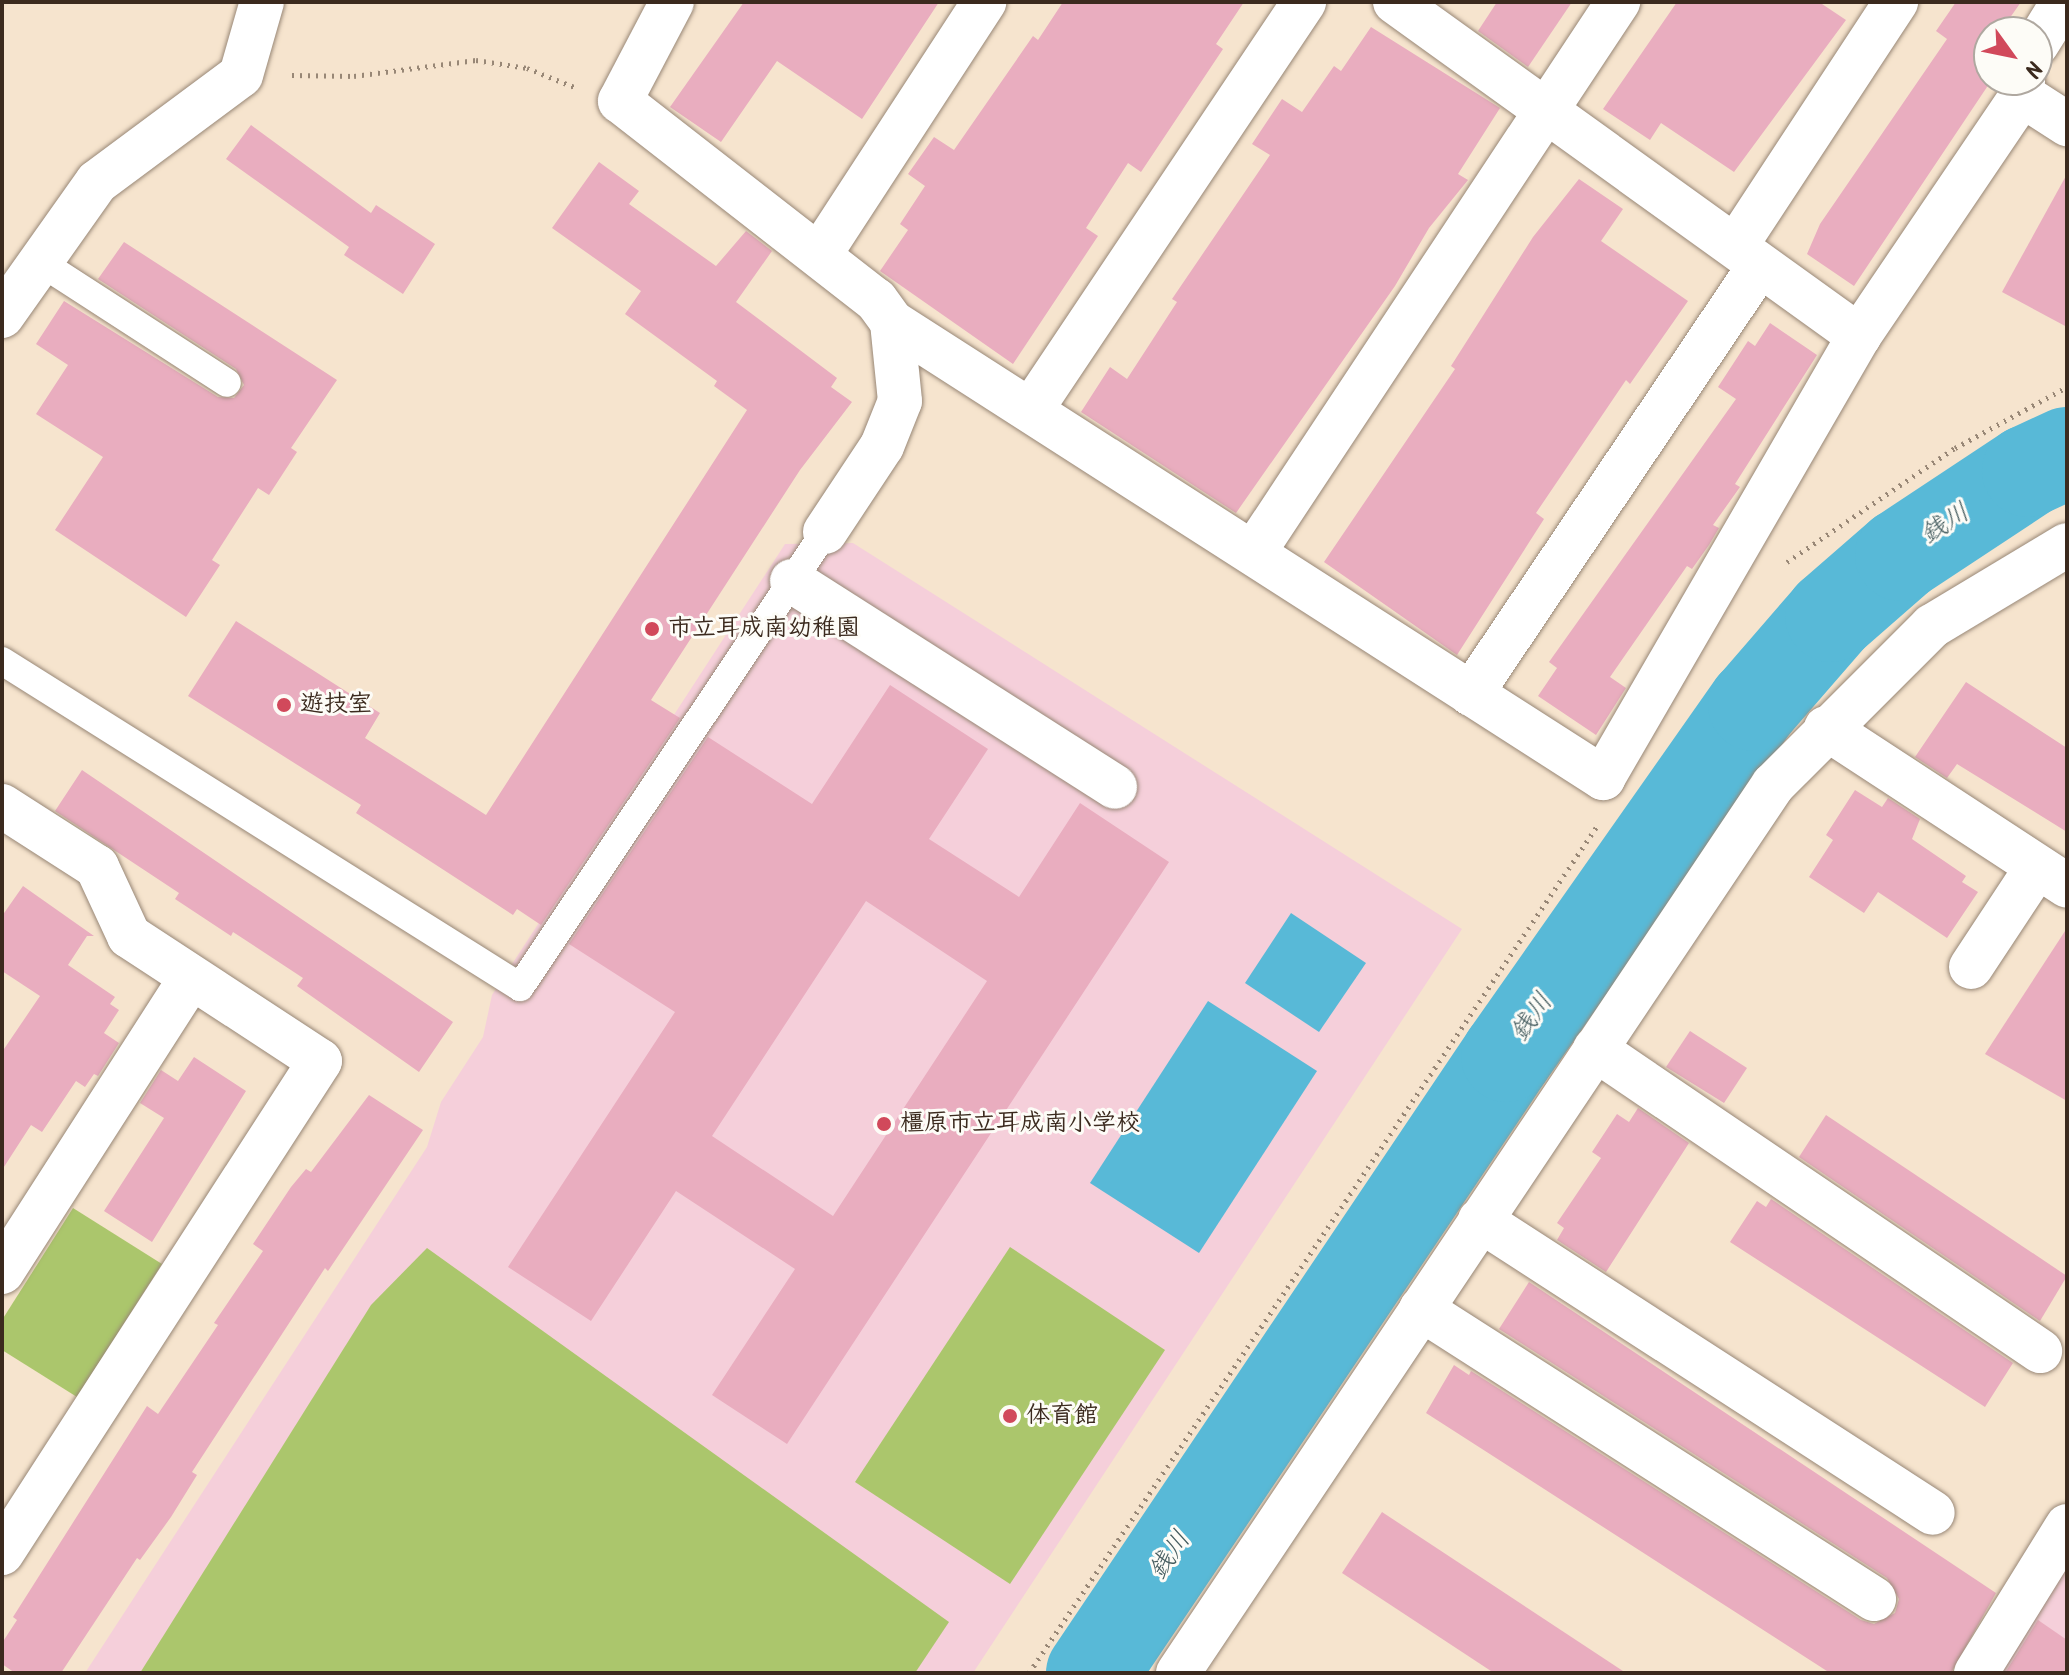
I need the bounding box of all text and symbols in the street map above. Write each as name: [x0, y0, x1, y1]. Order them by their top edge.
north arrow: [1973, 16, 2053, 96]
text: N: [2013, 53, 2050, 84]
water label: 銭川: [1916, 498, 1976, 552]
place label: 市立耳成南幼稚園: [668, 615, 860, 643]
marker: 市立耳成南幼稚園: [643, 620, 661, 638]
place label: 遊技室: [300, 691, 372, 719]
marker: 遊技室: [275, 696, 293, 714]
water label: 銭川: [1505, 988, 1561, 1048]
place label: 橿原市立耳成南小学校: [900, 1110, 1140, 1138]
marker: 橿原市立耳成南小学校: [875, 1115, 893, 1133]
place label: 体育館: [1026, 1402, 1098, 1430]
marker: 体育館: [1001, 1407, 1019, 1425]
water label: 銭川: [1144, 1526, 1198, 1586]

